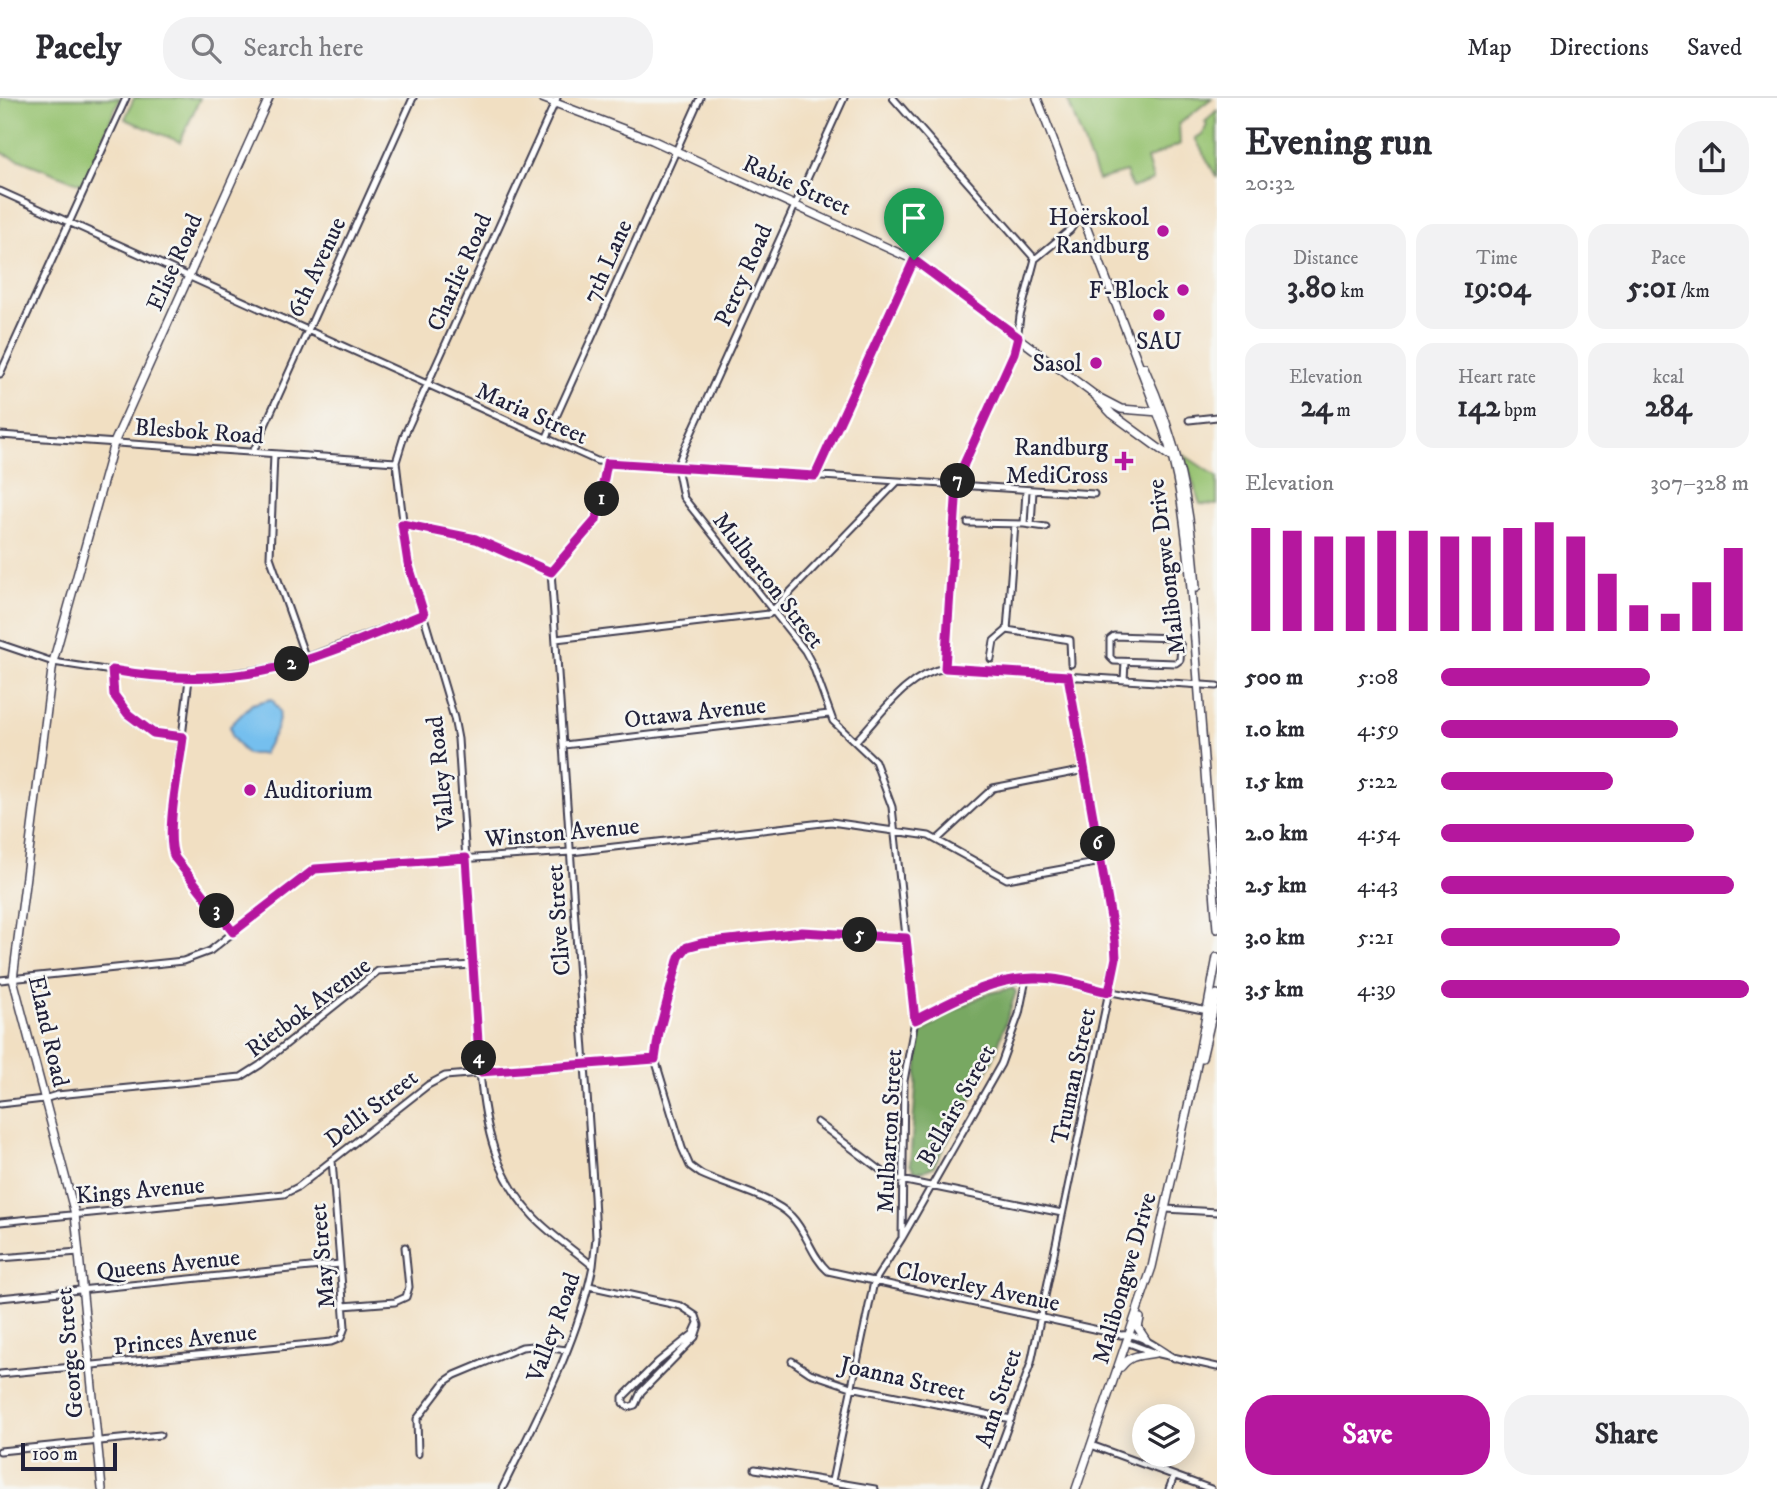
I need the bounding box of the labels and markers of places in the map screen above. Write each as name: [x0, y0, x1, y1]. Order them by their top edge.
pin: [884, 188, 944, 260]
place label: Hoërskool Randburg: [1049, 203, 1150, 261]
marker: Hoërskool Randburg: [1155, 223, 1171, 239]
place label: F-Block: [1088, 276, 1169, 306]
marker: F-Block: [1175, 282, 1191, 298]
marker: SAU: [1151, 307, 1167, 323]
place label: SAU: [1136, 327, 1182, 357]
place label: Sasol: [1032, 349, 1083, 379]
marker: Sasol: [1088, 355, 1104, 371]
place label: Randburg MediCross: [1006, 433, 1108, 491]
marker: Randburg MediCross: [1114, 451, 1134, 471]
pin: 7: [940, 464, 976, 498]
pin: 1: [584, 482, 620, 516]
pin: 2: [274, 646, 310, 682]
place label: Auditorium: [264, 776, 373, 806]
marker: Auditorium: [242, 782, 258, 798]
pin: 6: [1080, 826, 1116, 862]
pin: 3: [200, 894, 234, 928]
pin: 5: [842, 918, 878, 952]
pin: 4: [462, 1040, 496, 1076]

